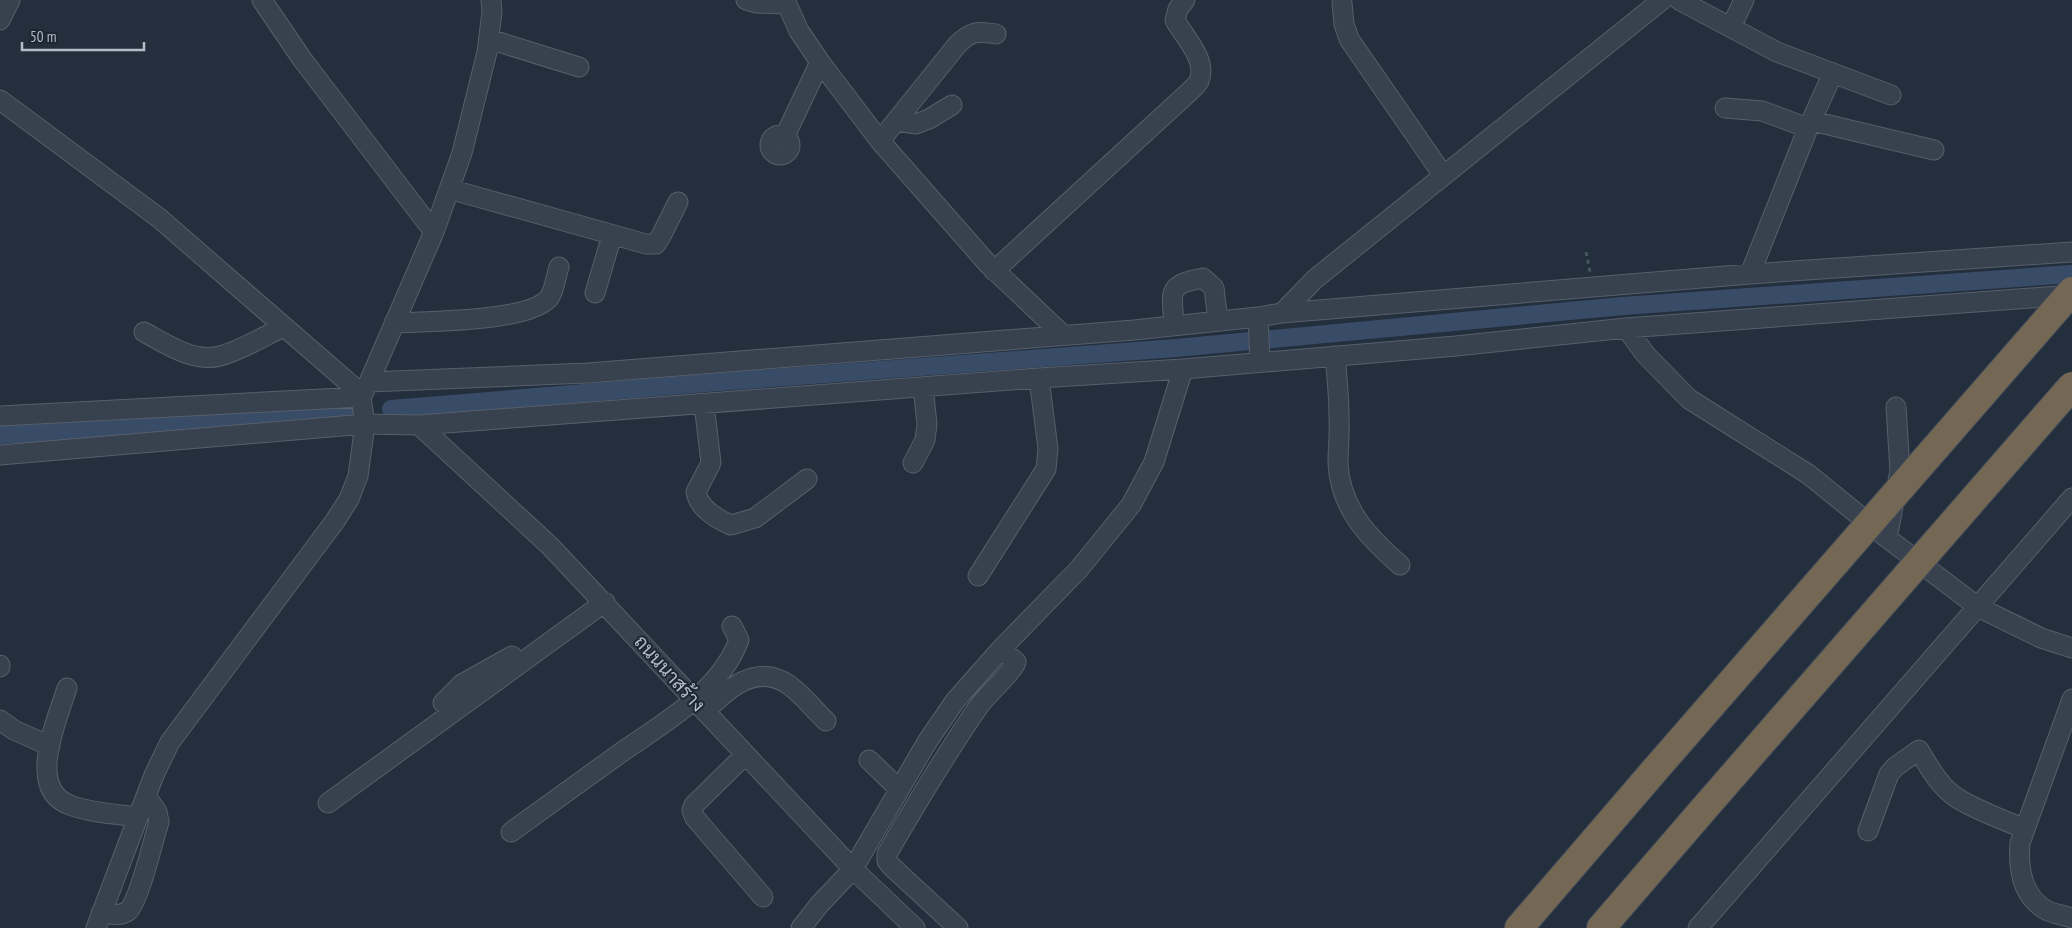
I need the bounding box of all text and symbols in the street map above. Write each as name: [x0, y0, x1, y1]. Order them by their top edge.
scale bar: [22, 20, 145, 52]
text: 50 m: [30, 27, 56, 46]
street label: ถนนนาสร้าง: [629, 630, 711, 716]

